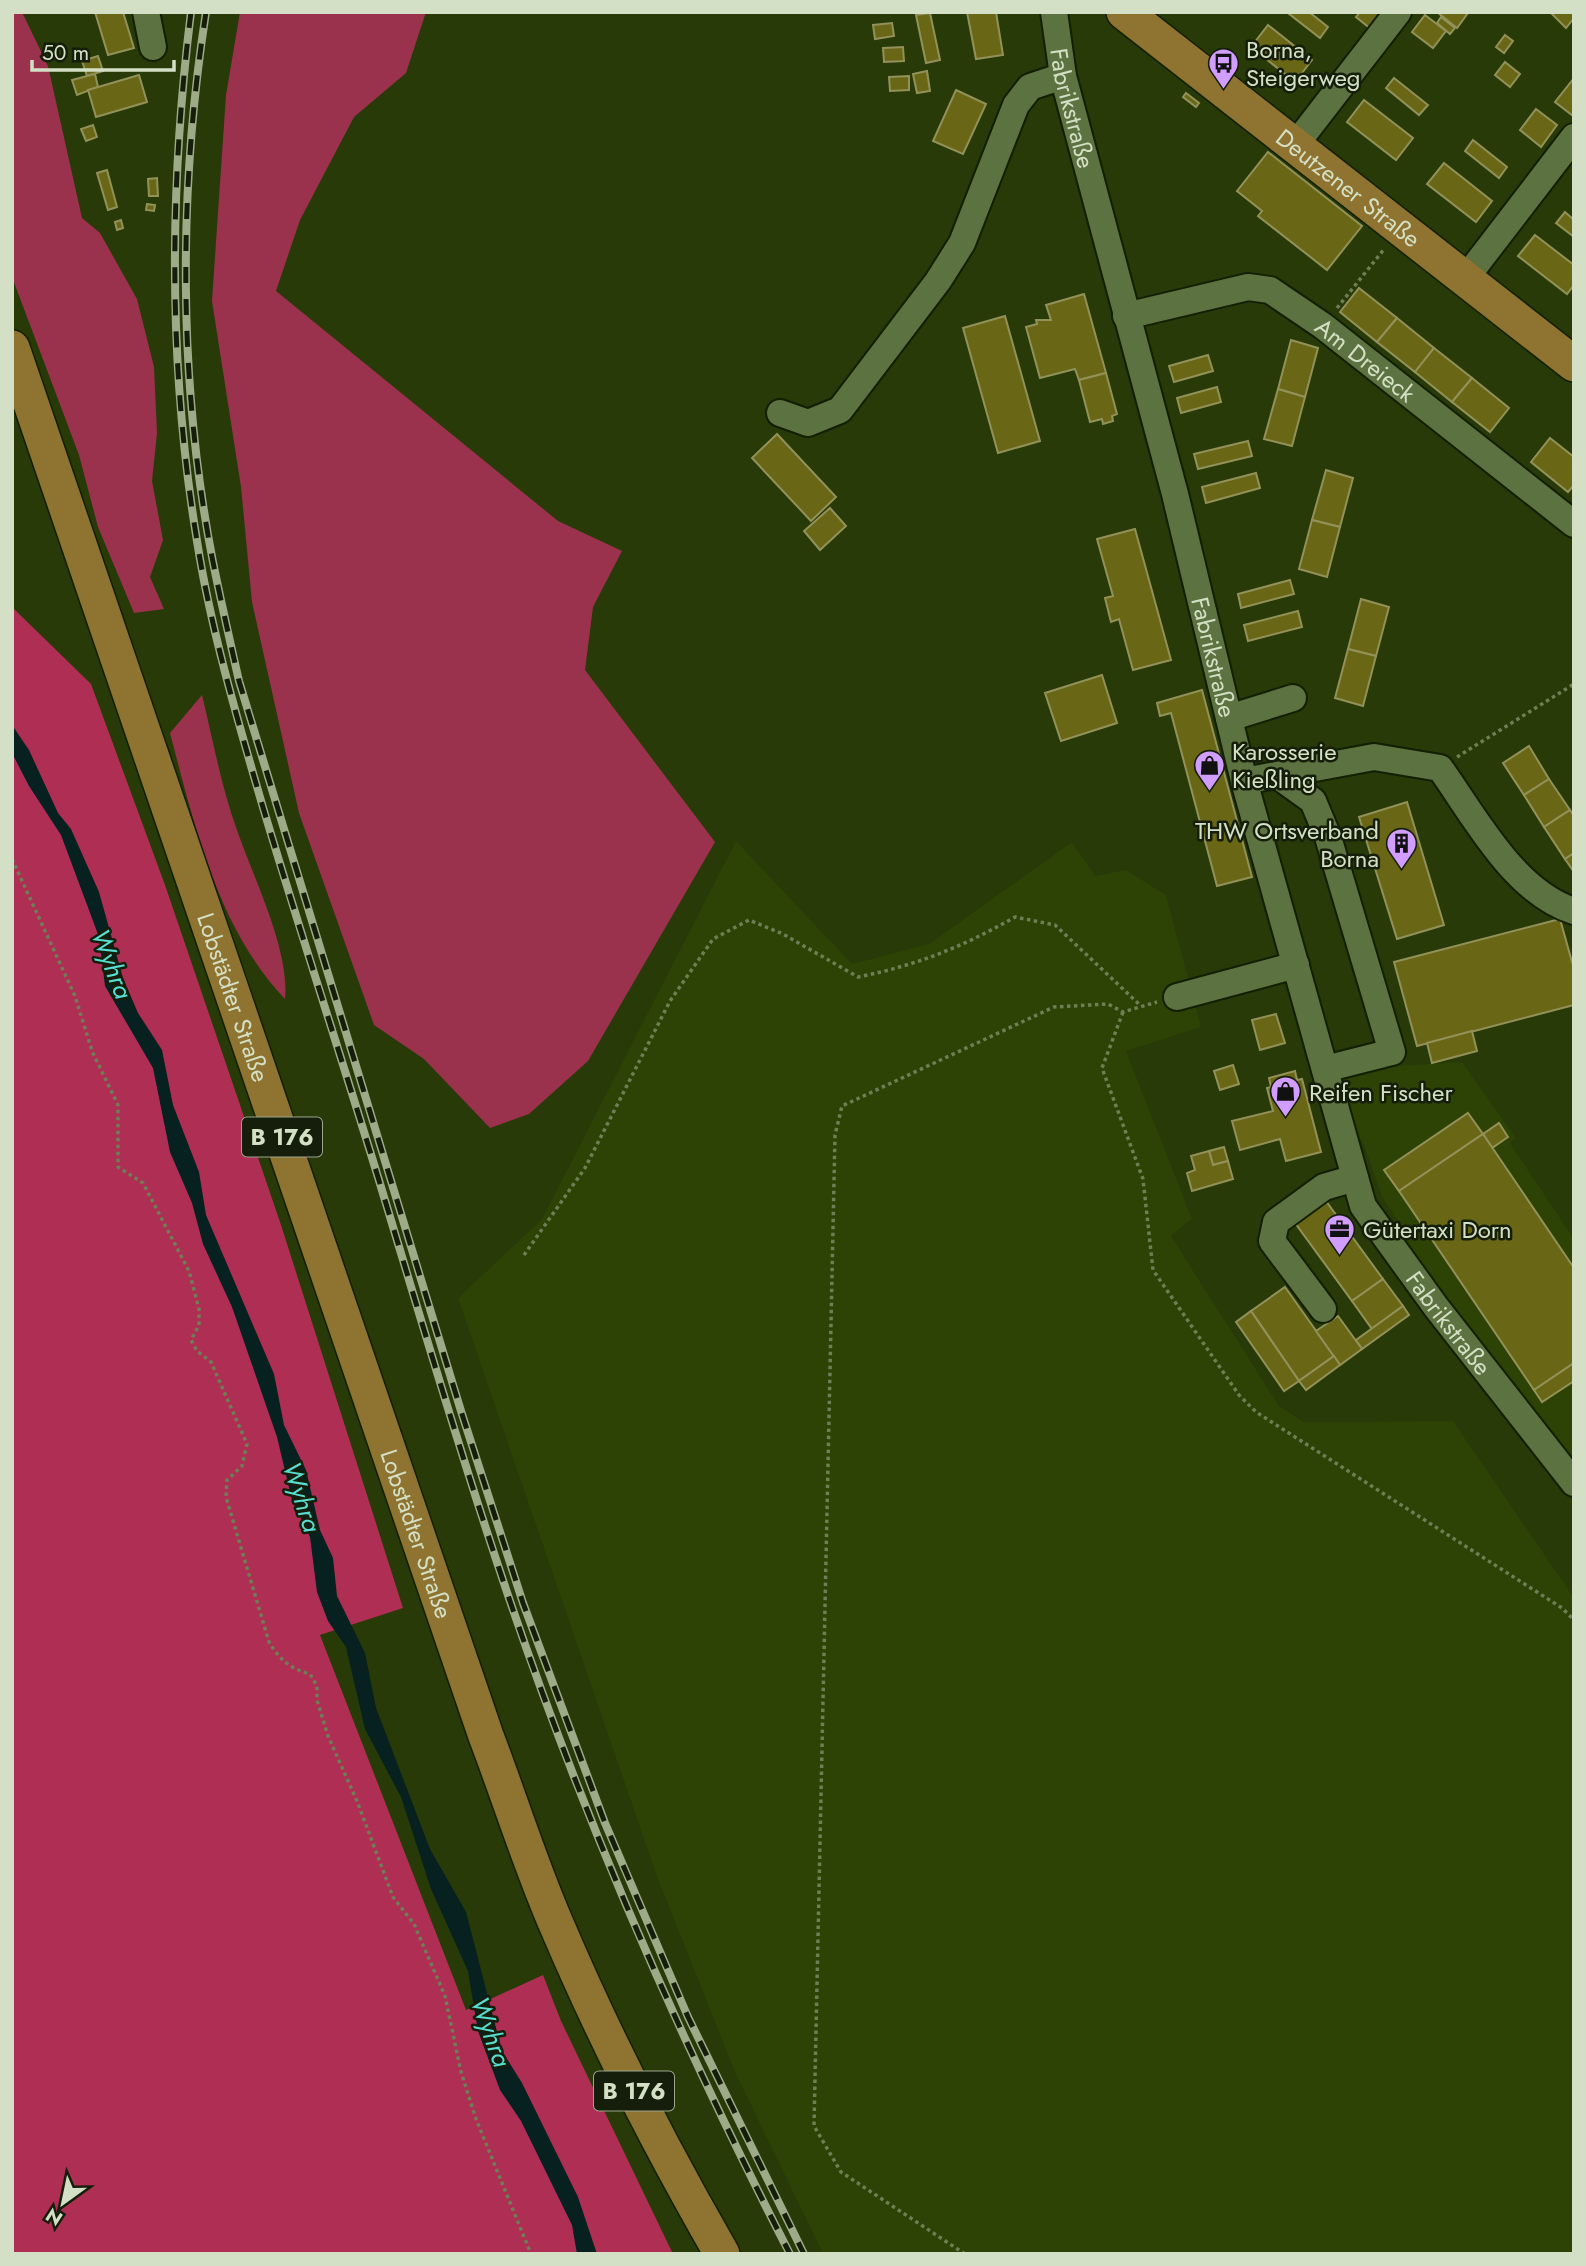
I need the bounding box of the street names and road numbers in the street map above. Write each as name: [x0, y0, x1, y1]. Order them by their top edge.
street label: Fabrikstraße: [1042, 46, 1104, 172]
street label: Deutzener Straße: [1269, 120, 1428, 255]
street label: Am Dreieck: [1308, 309, 1424, 411]
street label: Fabrikstraße: [1183, 593, 1246, 721]
street label: Lobstädter Straße: [189, 908, 279, 1086]
road number: B 176: [242, 1118, 322, 1156]
street label: Fabrikstraße: [1398, 1264, 1500, 1382]
street label: Lobstädter Straße: [372, 1445, 462, 1623]
road number: B 176: [594, 2072, 674, 2110]

